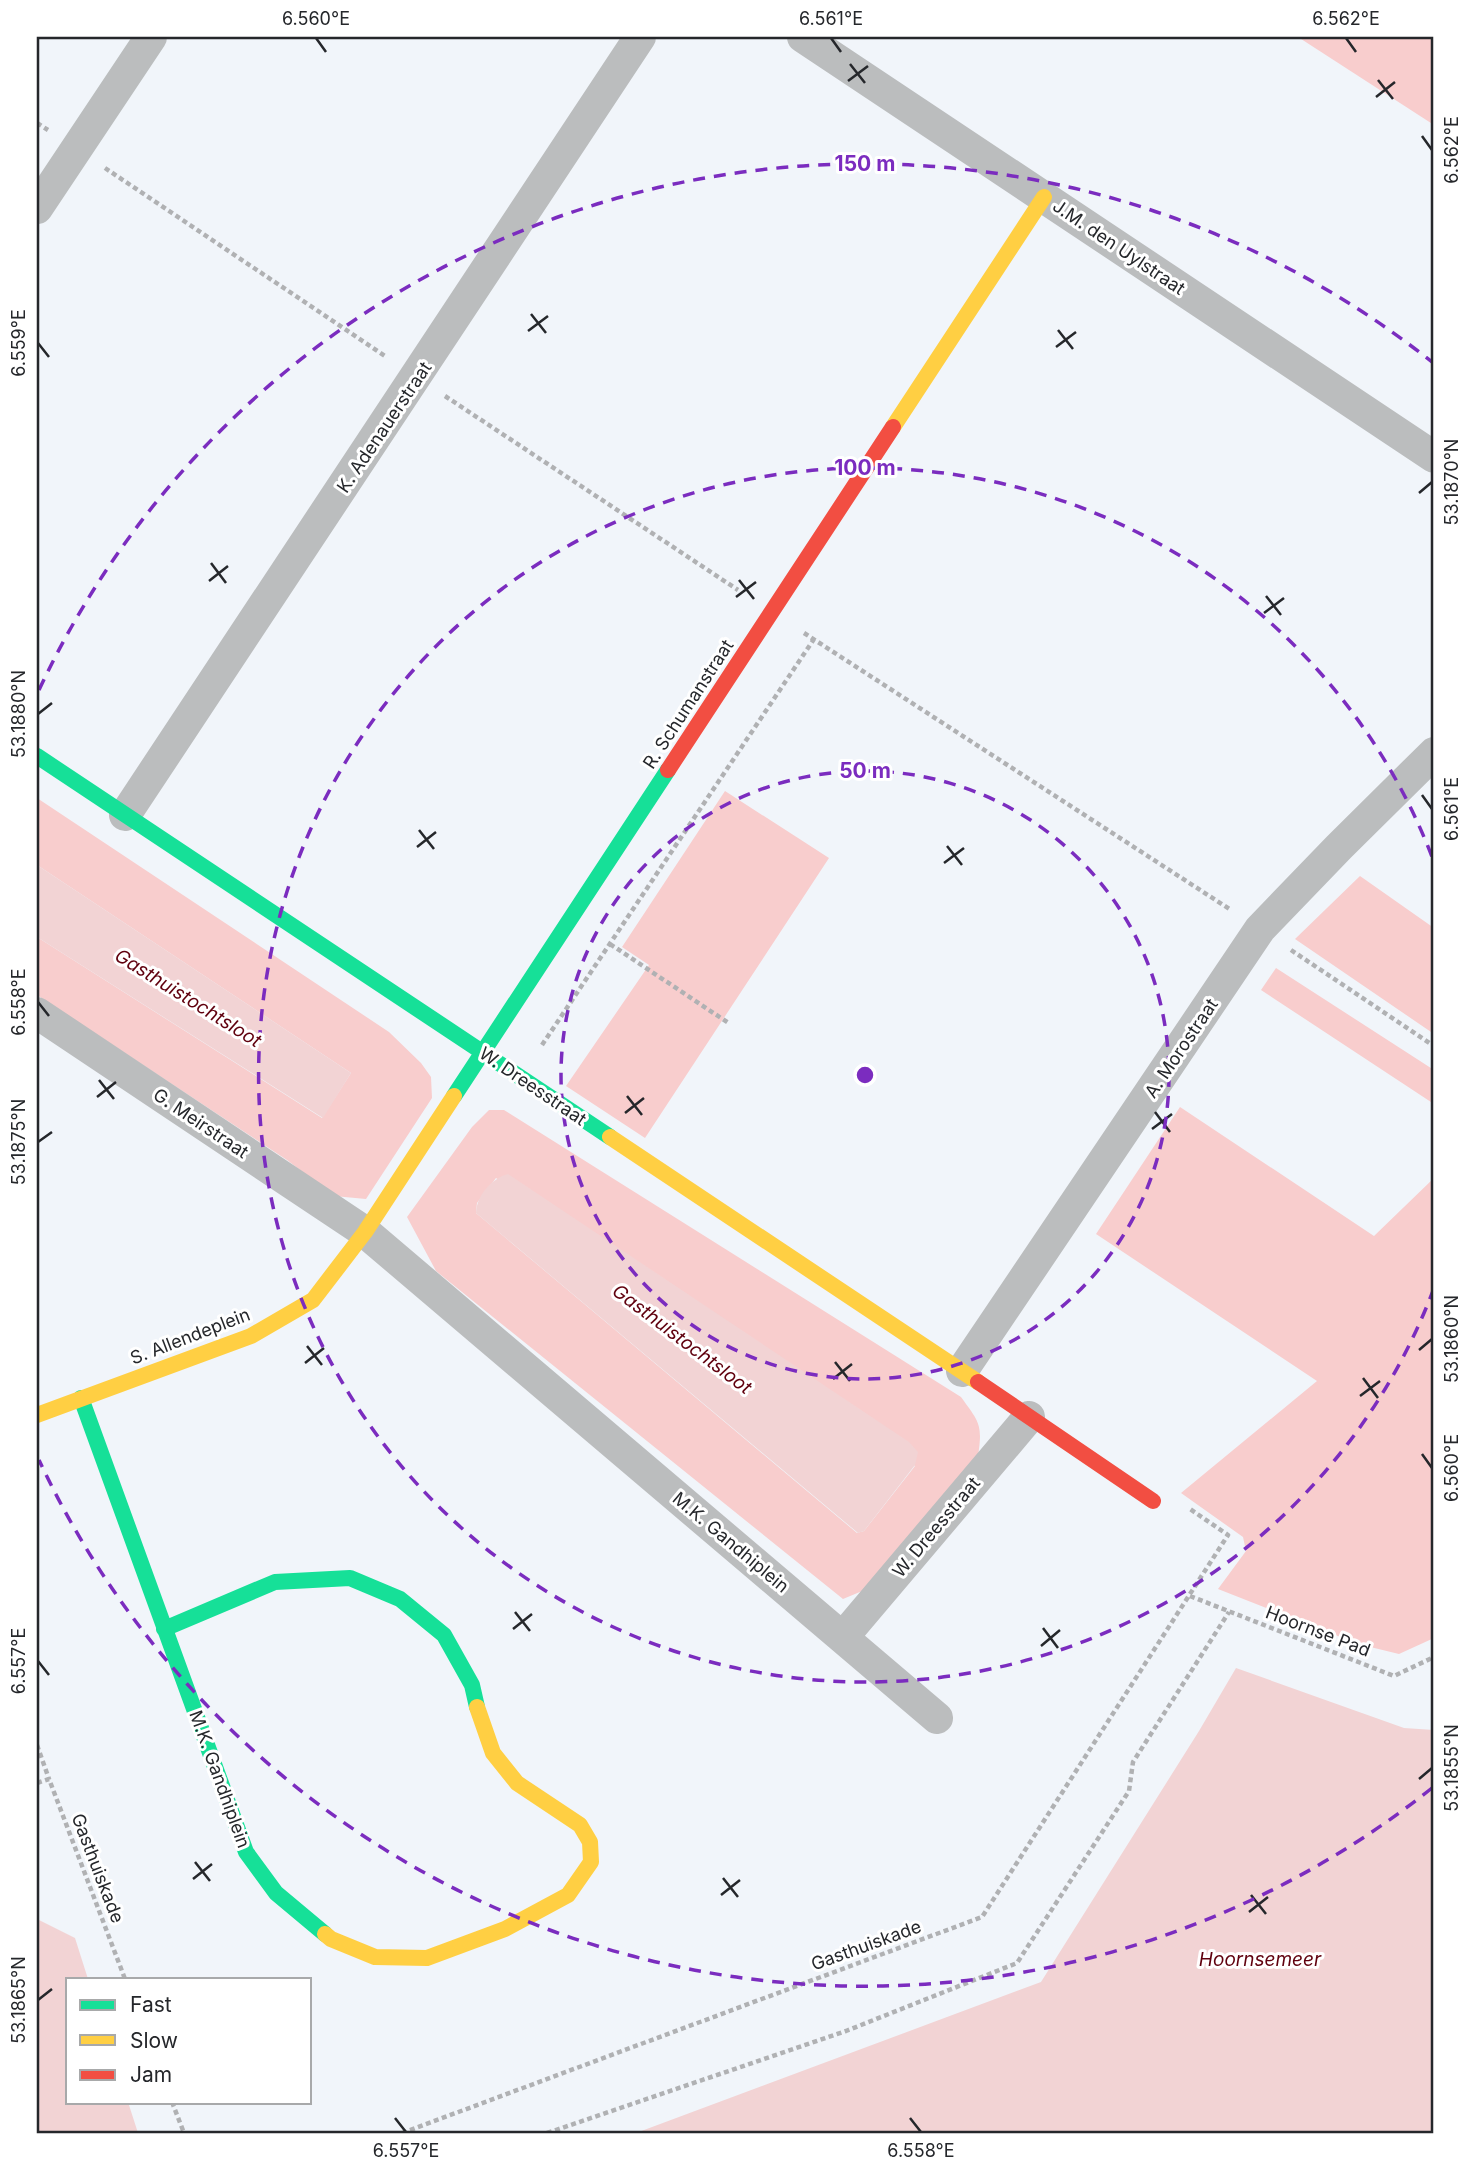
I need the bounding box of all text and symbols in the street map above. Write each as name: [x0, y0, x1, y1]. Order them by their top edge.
text: 6.560°E: [282, 8, 350, 29]
text: 6.561°E: [799, 8, 863, 29]
text: 6.562°E: [1312, 8, 1380, 29]
text: 6.562°E: [1441, 116, 1462, 184]
text: 150 m: [835, 151, 895, 176]
street label: J.M. den Uylstraat: [1049, 195, 1189, 299]
text: 6.559°E: [8, 309, 29, 377]
street label: K. Adenauerstraat: [332, 358, 436, 496]
text: 53.1870°N: [1441, 439, 1462, 525]
text: 100 m: [834, 455, 896, 480]
street label: R. Schumanstraat: [638, 635, 738, 773]
text: 53.1880°N: [8, 670, 29, 758]
text: 50 m: [839, 758, 891, 783]
text: 6.561°E: [1441, 777, 1462, 841]
water label: Gasthuistochtsloot: [110, 944, 266, 1053]
text: 6.558°E: [8, 968, 29, 1036]
street label: A. Morostraat: [1140, 994, 1222, 1102]
street label: W. Dreesstraat: [476, 1042, 591, 1130]
centre of rings: [853, 1063, 877, 1087]
street label: G. Meirstraat: [150, 1084, 252, 1162]
text: 53.1875°N: [8, 1099, 29, 1185]
water label: Gasthuistochtsloot: [608, 1279, 757, 1399]
text: 53.1860°N: [1441, 1295, 1462, 1383]
street label: S. Allendeplein: [127, 1304, 253, 1368]
text: 6.560°E: [1441, 1434, 1462, 1502]
street label: W. Dreesstraat: [888, 1472, 984, 1581]
street label: M.K. Gandhiplein: [669, 1487, 793, 1597]
street label: Hoornse Pad: [1263, 1601, 1373, 1661]
text: 6.557°E: [8, 1628, 29, 1694]
street label: M.K. Gandhiplein: [185, 1707, 255, 1851]
text: 53.1855°N: [1441, 1724, 1462, 1812]
street label: Gasthuiskade: [67, 1810, 129, 1926]
street label: Gasthuiskade: [808, 1915, 924, 1975]
water label: Hoornsemeer: [1199, 1948, 1322, 1971]
text: 53.1865°N: [8, 1956, 29, 2044]
legend: [66, 1978, 312, 2104]
text: Fast: [130, 1992, 172, 2017]
text: Slow: [130, 2028, 178, 2053]
text: Jam: [130, 2062, 172, 2087]
text: 6.557°E: [373, 2140, 439, 2161]
text: 6.558°E: [887, 2140, 955, 2161]

